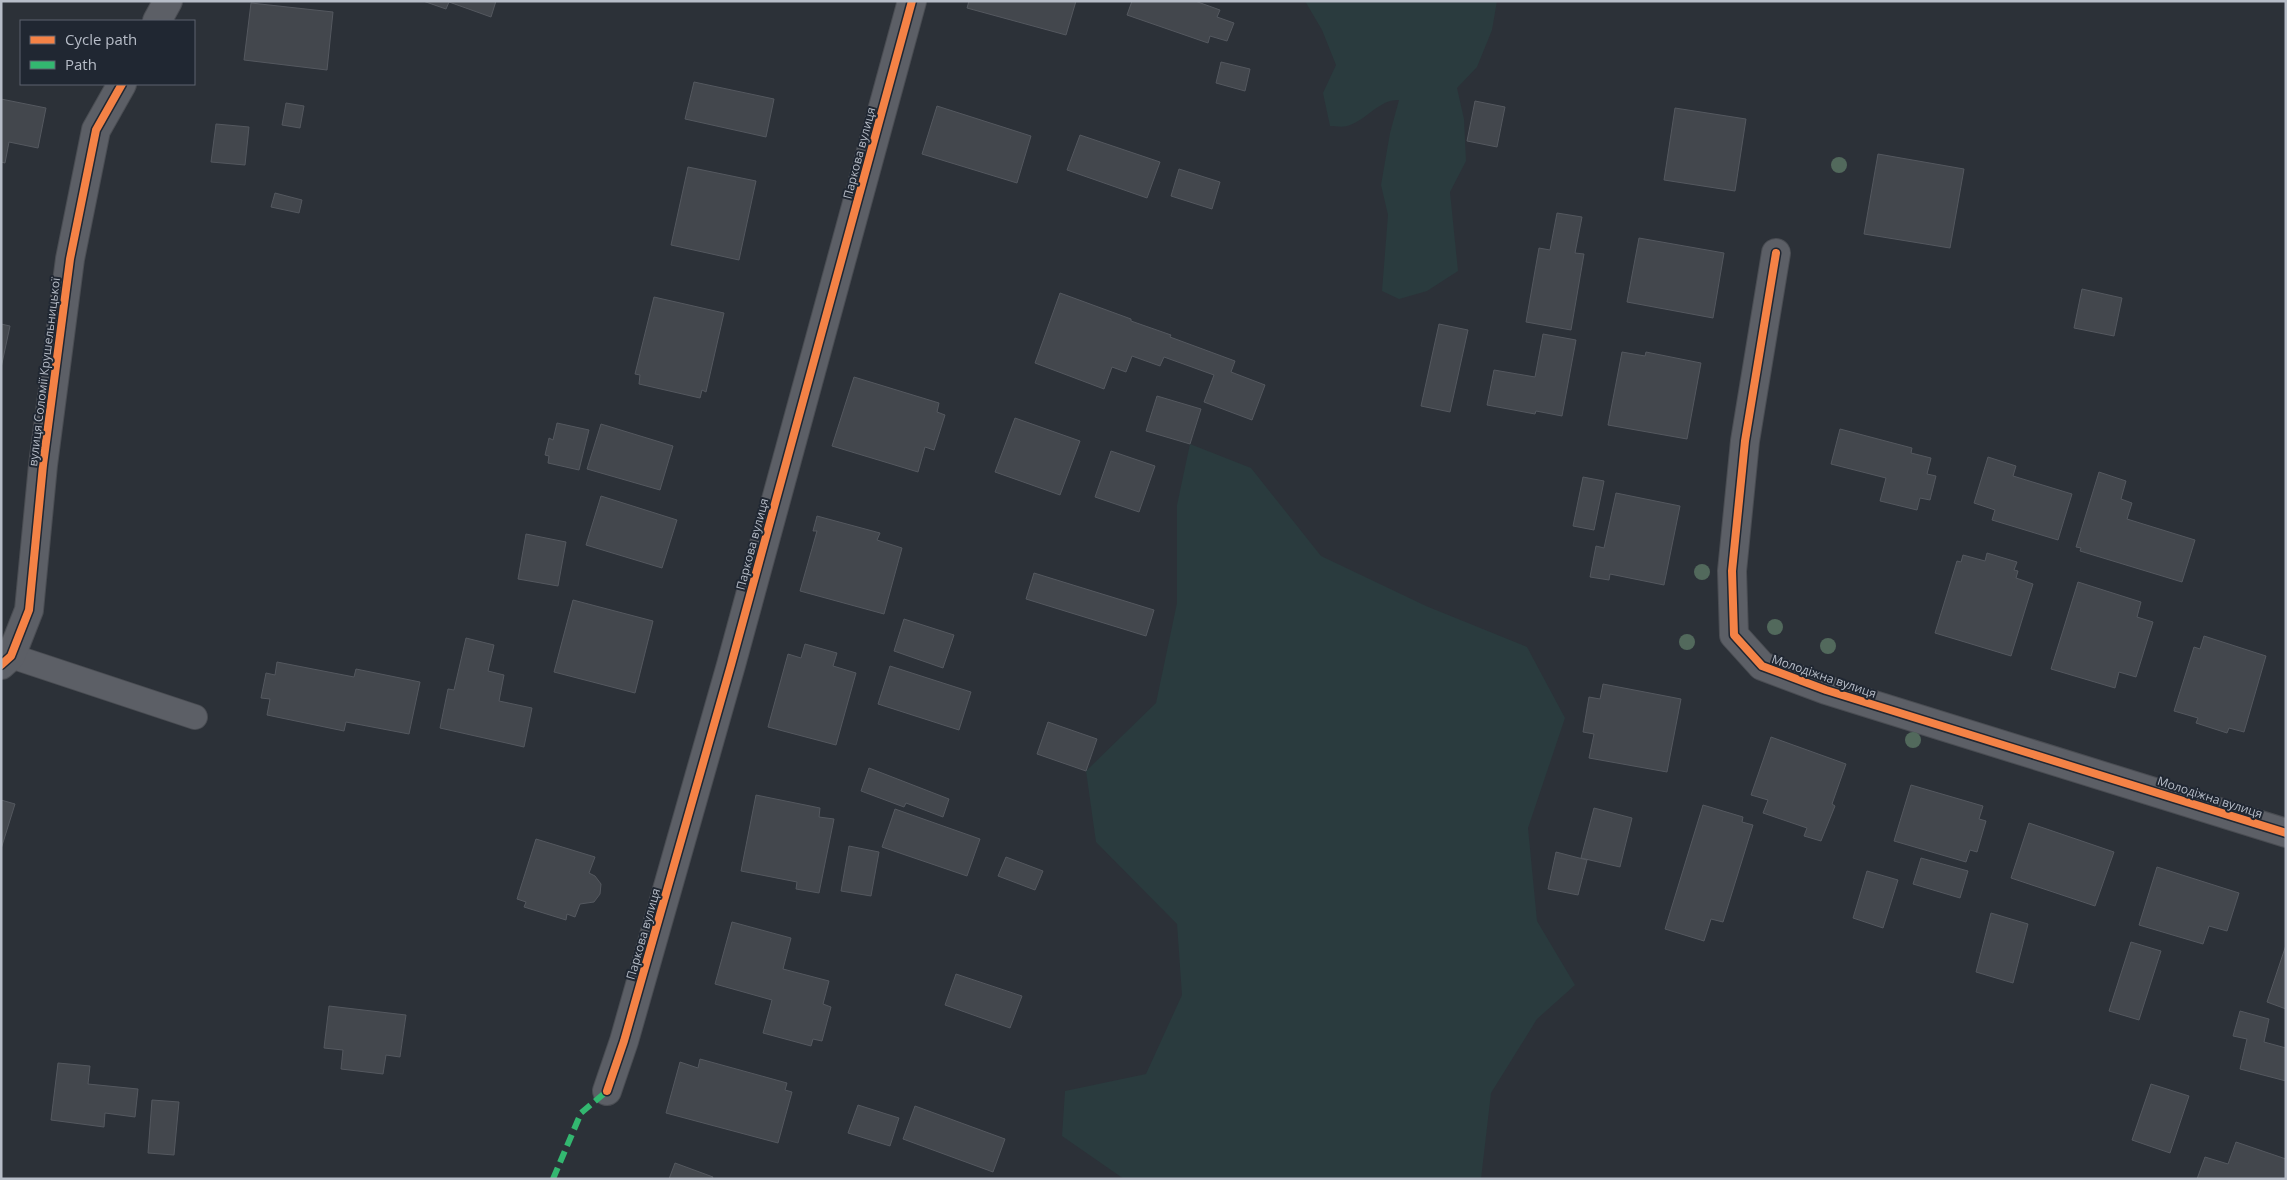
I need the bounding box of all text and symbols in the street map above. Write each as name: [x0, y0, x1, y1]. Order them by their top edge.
legend: [20, 20, 195, 85]
text: Cycle path: [65, 29, 137, 49]
text: Path: [65, 54, 97, 74]
street label: Паркова вулиця: [839, 105, 879, 201]
street label: вулиця Соломії Крушельницької: [24, 276, 64, 467]
street label: Паркова вулиця: [732, 496, 772, 592]
street label: Молодіжна вулиця: [1769, 650, 1879, 702]
street label: Молодіжна вулиця: [2155, 772, 2265, 822]
street label: Паркова вулиця: [622, 886, 664, 982]

